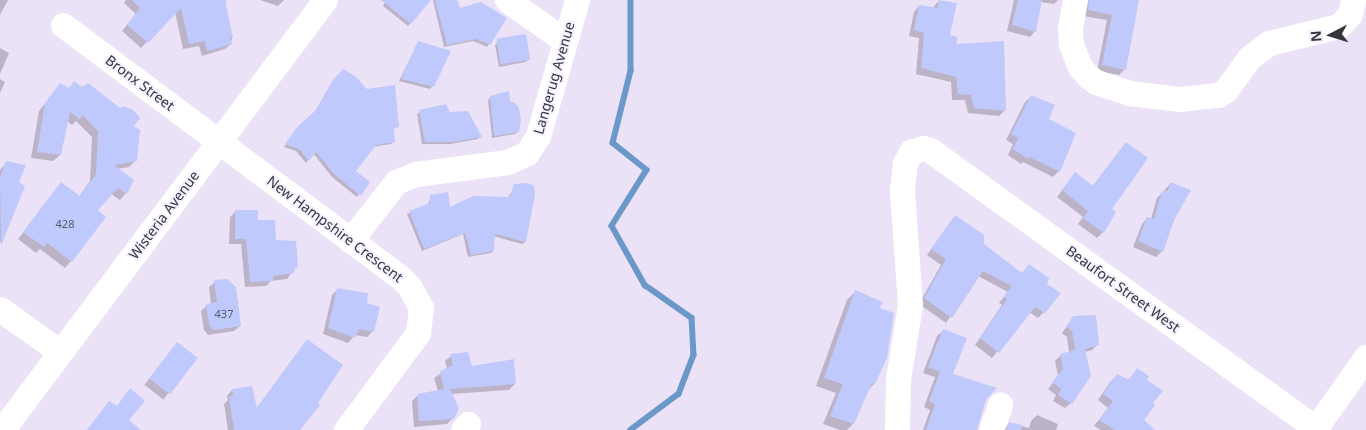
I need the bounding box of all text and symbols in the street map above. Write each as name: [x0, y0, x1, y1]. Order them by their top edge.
north arrow: [1306, 10, 1356, 60]
street label: Langerug Avenue: [530, 20, 578, 136]
text: N: [1306, 30, 1326, 43]
street label: Bronx Street: [102, 52, 178, 114]
street label: Wisteria Avenue: [125, 167, 203, 263]
street label: New Hampshire Crescent: [264, 172, 406, 286]
house number: 428: [56, 217, 74, 231]
street label: Beaufort Street West: [1063, 242, 1183, 336]
house number: 437: [215, 307, 233, 321]

